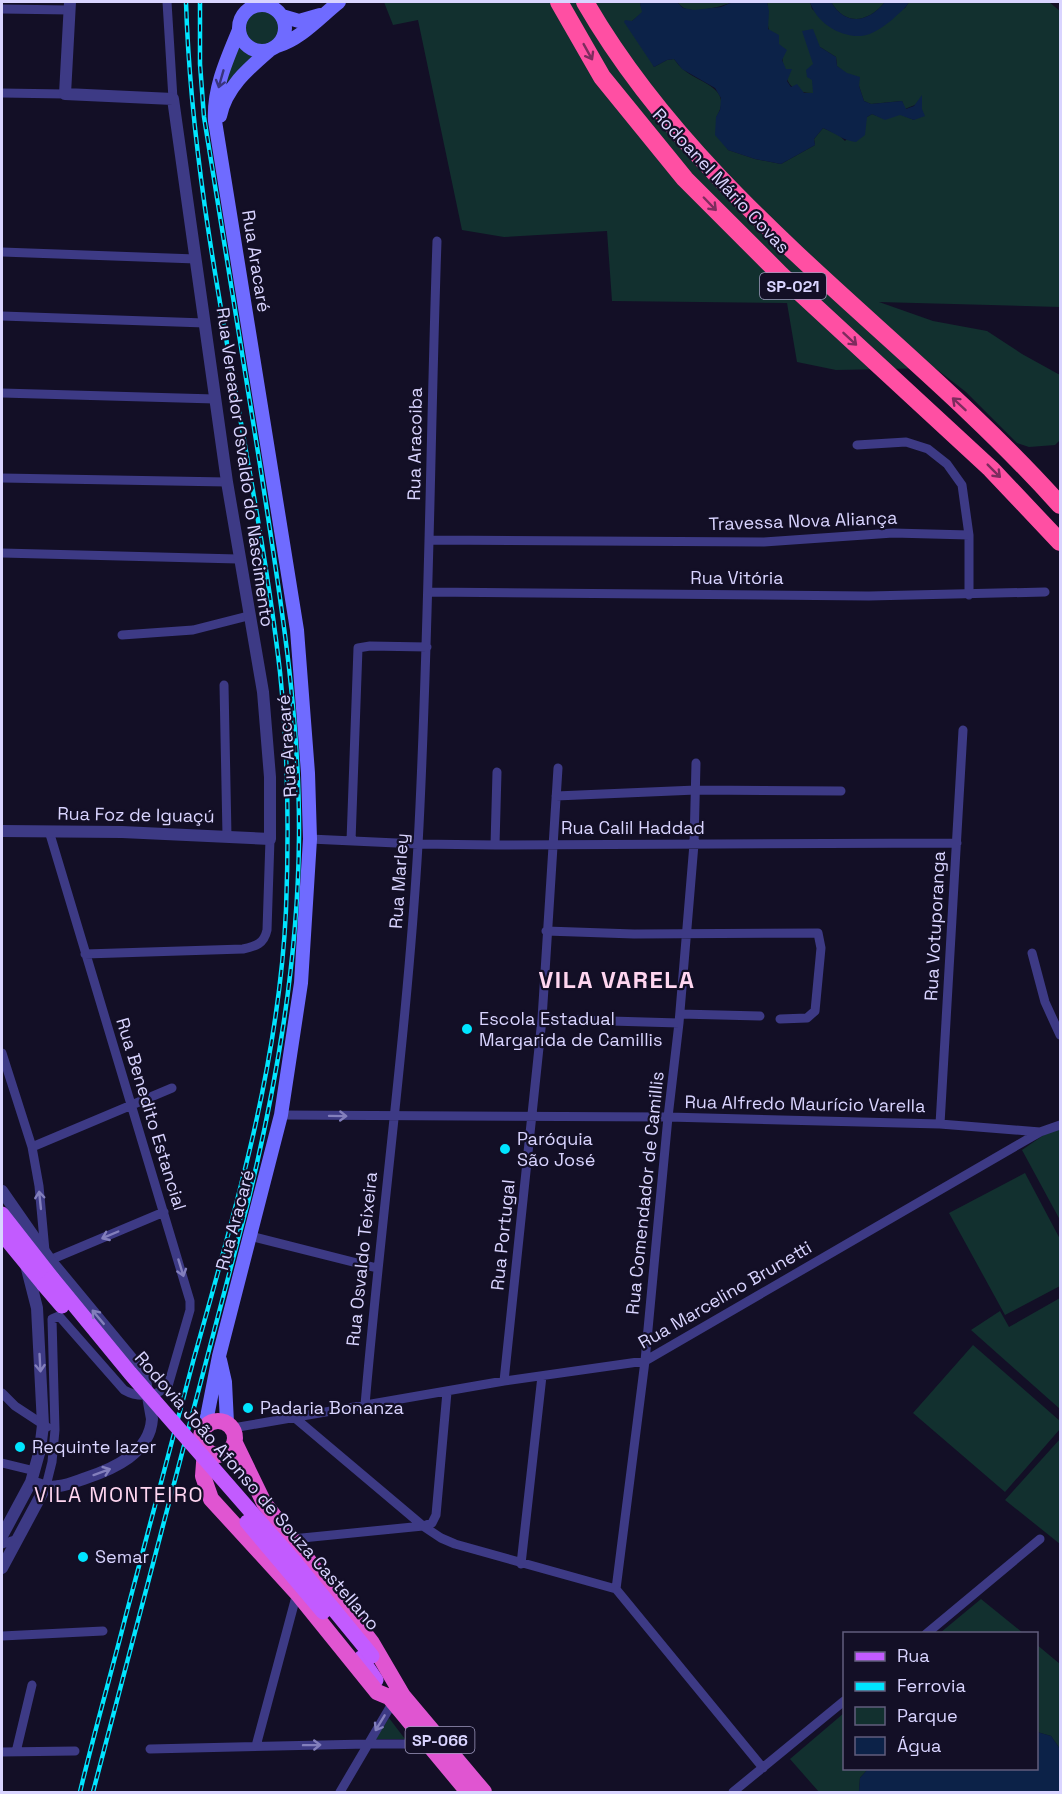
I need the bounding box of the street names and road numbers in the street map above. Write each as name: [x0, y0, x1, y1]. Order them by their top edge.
street label: Rodoanel Mário Covas: [648, 103, 795, 258]
street label: Rua Aracaré: [237, 208, 276, 314]
road number: SP-021: [760, 273, 826, 299]
street label: Rua Vereador Osvaldo do Nascimento: [212, 306, 279, 628]
street label: Rua Aracoiba: [402, 387, 427, 501]
street label: Travessa Nova Aliança: [708, 506, 898, 535]
street label: Rua Vitória: [690, 566, 784, 589]
street label: Rua Aracaré: [271, 694, 302, 798]
street label: Rua Foz de Iguaçú: [57, 802, 215, 827]
street label: Rua Calil Haddad: [561, 816, 705, 839]
street label: Rua Marley: [384, 832, 413, 930]
street label: Rua Votuporanga: [919, 850, 950, 1002]
street label: Rua Benedito Estancial: [111, 1015, 192, 1213]
street label: Rua Comendador de Camillis: [620, 1070, 669, 1316]
street label: Rua Alfredo Maurício Varella: [684, 1090, 926, 1117]
street label: Rua Aracaré: [210, 1167, 259, 1273]
street label: Rua Osvaldo Teixeira: [341, 1171, 382, 1347]
street label: Rua Portugal: [485, 1178, 520, 1292]
street label: Rua Marcelino Brunetti: [634, 1235, 816, 1354]
street label: Rodovia João Afonso de Souza Castellano: [130, 1346, 385, 1635]
road number: SP-066: [406, 1727, 474, 1753]

